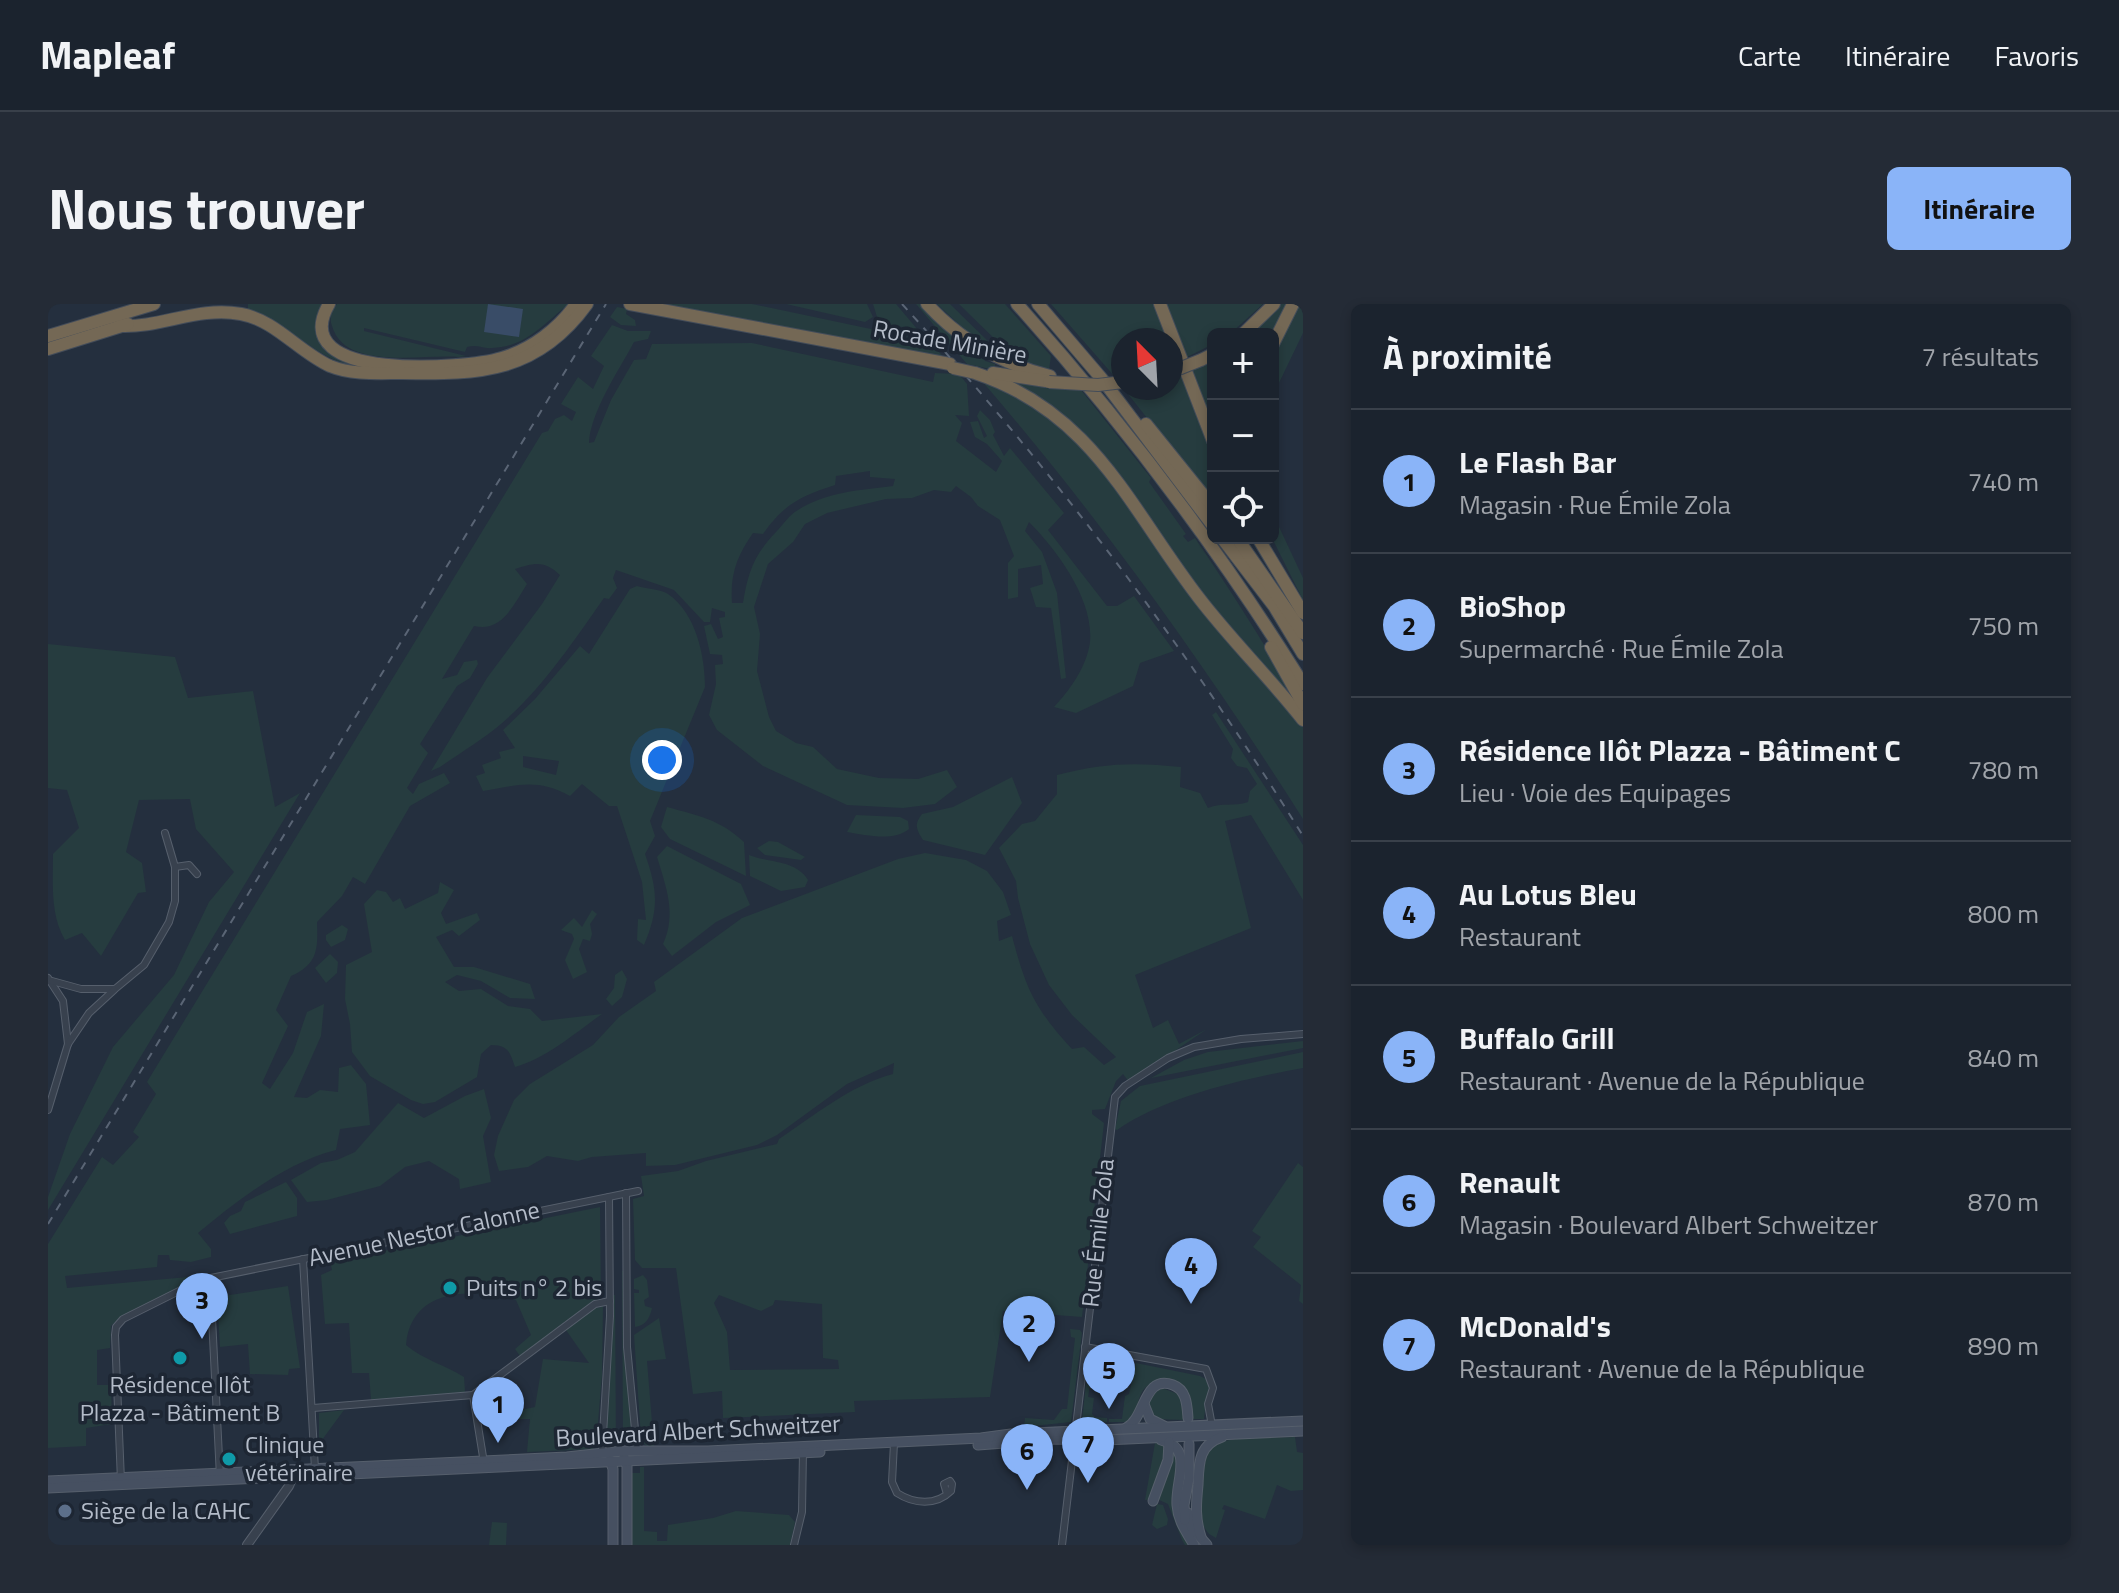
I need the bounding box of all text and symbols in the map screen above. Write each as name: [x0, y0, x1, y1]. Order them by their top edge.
text: Mapleaf: [40, 26, 175, 84]
text: Carte: [1738, 34, 1801, 77]
text: Itinéraire: [1845, 34, 1950, 77]
text: Favoris: [1994, 34, 2079, 77]
text: Nous trouver: [48, 166, 365, 251]
button: Itinéraire: [1887, 167, 2071, 250]
street label: Rocade Minière: [870, 310, 1030, 372]
north arrow: [1111, 328, 1183, 400]
map controls: [1207, 328, 1279, 544]
button: +: [1207, 328, 1279, 400]
text: À proximité: [1383, 330, 1552, 382]
text: 7 résultats: [1922, 337, 2039, 376]
button: −: [1207, 400, 1279, 472]
text: Le Flash Bar: [1459, 439, 1617, 485]
text: 1: [1402, 462, 1416, 501]
text: 740 m: [1968, 462, 2039, 501]
button: locate: [1207, 472, 1279, 544]
text: Magasin · Rue Émile Zola: [1459, 485, 1731, 524]
text: BioShop: [1459, 583, 1566, 629]
text: 2: [1402, 606, 1416, 645]
text: 750 m: [1968, 606, 2039, 645]
text: Supermarché · Rue Émile Zola: [1459, 629, 1783, 668]
text: Résidence Ilôt Plazza - Bâtiment C: [1459, 727, 1900, 773]
your location: [642, 740, 682, 780]
text: 3: [1402, 750, 1416, 789]
text: 780 m: [1968, 750, 2039, 789]
text: Lieu · Voie des Equipages: [1459, 773, 1731, 812]
text: Au Lotus Bleu: [1459, 871, 1637, 917]
text: 4: [1402, 894, 1416, 933]
text: 800 m: [1968, 894, 2039, 933]
text: Restaurant: [1459, 917, 1581, 956]
text: Buffalo Grill: [1459, 1015, 1615, 1061]
text: 5: [1402, 1038, 1416, 1077]
text: 840 m: [1968, 1038, 2039, 1077]
text: Restaurant · Avenue de la République: [1459, 1061, 1865, 1100]
street label: Rue Émile Zola: [1071, 1157, 1123, 1309]
text: Renault: [1459, 1159, 1560, 1205]
text: 6: [1402, 1182, 1416, 1221]
text: 870 m: [1968, 1182, 2039, 1221]
street label: Avenue Nestor Calonne: [305, 1191, 543, 1275]
text: Magasin · Boulevard Albert Schweitzer: [1459, 1205, 1878, 1244]
pin: 4: [1165, 1238, 1217, 1304]
place label: Puits n° 2 bis: [466, 1269, 602, 1305]
pin: 3: [176, 1273, 228, 1339]
marker: Puits n° 2 bis: [441, 1279, 459, 1297]
pin: 2: [1003, 1296, 1055, 1362]
text: McDonald's: [1459, 1303, 1611, 1349]
text: 7: [1402, 1326, 1416, 1365]
text: 890 m: [1968, 1326, 2039, 1365]
pin: 5: [1083, 1343, 1135, 1409]
marker: Résidence Ilôt Plazza - Bâtiment B: [171, 1349, 189, 1367]
text: Restaurant · Avenue de la République: [1459, 1349, 1865, 1388]
place label: Résidence Ilôt Plazza - Bâtiment B: [80, 1366, 280, 1430]
pin: 1: [472, 1377, 524, 1443]
street label: Boulevard Albert Schweitzer: [555, 1405, 841, 1455]
pin: 7: [1062, 1417, 1114, 1483]
pin: 6: [1001, 1424, 1053, 1490]
place label: Clinique vétérinaire: [245, 1426, 353, 1490]
marker: Clinique vétérinaire: [220, 1450, 238, 1468]
place label: Siège de la CAHC: [81, 1492, 251, 1528]
marker: Siège de la CAHC: [56, 1502, 74, 1520]

